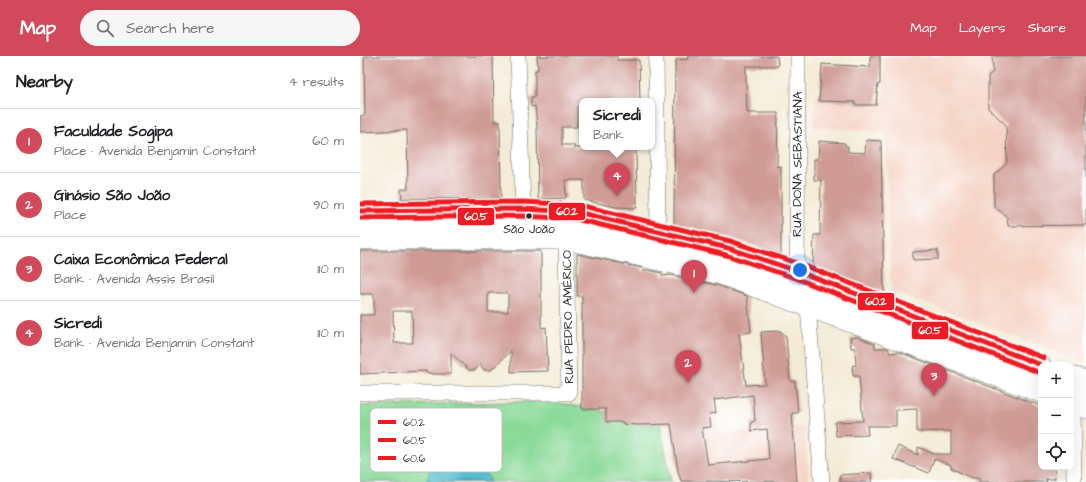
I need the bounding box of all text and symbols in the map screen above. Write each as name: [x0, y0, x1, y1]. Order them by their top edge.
search box: [80, 10, 360, 46]
text: Map: [20, 15, 56, 42]
icon: search: [94, 17, 116, 39]
text: Search here: [126, 18, 215, 39]
text: Map: [910, 18, 937, 38]
text: Layers: [959, 18, 1006, 38]
text: Share: [1028, 18, 1066, 38]
text: Nearby: [16, 70, 73, 94]
text: 4 results: [289, 73, 344, 91]
street label: RUA DONA SEBASTIANA: [788, 90, 807, 237]
popup: [579, 98, 655, 150]
text: Sicredi: [593, 105, 641, 126]
text: Faculdade Sogipa: [54, 121, 173, 142]
text: Bank: [593, 126, 623, 144]
text: 1: [28, 132, 30, 150]
text: 60 m: [312, 132, 344, 150]
text: Place · Avenida Benjamin Constant: [54, 142, 256, 160]
pin: 4: [604, 163, 630, 196]
text: Ginásio São João: [54, 185, 170, 206]
text: 2: [25, 196, 33, 214]
text: 90 m: [313, 196, 344, 214]
line badge: 60.2: [548, 202, 586, 221]
text: 60.2: [556, 204, 579, 219]
text: Place: [54, 206, 86, 224]
line badge: 60.5: [457, 207, 495, 226]
text: 60.5: [464, 209, 488, 224]
marker: São João: [524, 211, 534, 221]
place label: São João: [503, 221, 555, 238]
text: Caixa Econômica Federal: [54, 249, 228, 270]
street label: RUA PEDRO AMÉRICO: [558, 250, 578, 384]
text: 3: [26, 260, 32, 278]
text: 110 m: [317, 260, 344, 278]
pin: 1: [681, 260, 707, 293]
your location: [790, 260, 810, 280]
text: Bank · Avenida Assis Brasil: [54, 270, 214, 288]
line badge: 60.2: [857, 292, 895, 311]
text: 60.2: [865, 294, 888, 309]
text: Sicredi: [54, 313, 102, 334]
line badge: 60.5: [911, 321, 949, 340]
text: 60.5: [918, 323, 942, 338]
text: 4: [25, 324, 33, 342]
text: 110 m: [317, 324, 344, 342]
text: Bank · Avenida Benjamin Constant: [54, 334, 254, 352]
pin: 2: [675, 350, 701, 383]
map controls: [1038, 362, 1074, 470]
button: +: [1038, 362, 1074, 398]
pin: 3: [921, 363, 947, 396]
button: −: [1038, 398, 1074, 434]
legend: [370, 408, 502, 472]
text: 60.2: [403, 415, 425, 430]
text: 60.5: [403, 433, 426, 448]
button: locate: [1038, 434, 1074, 470]
text: 60.6: [403, 451, 425, 466]

